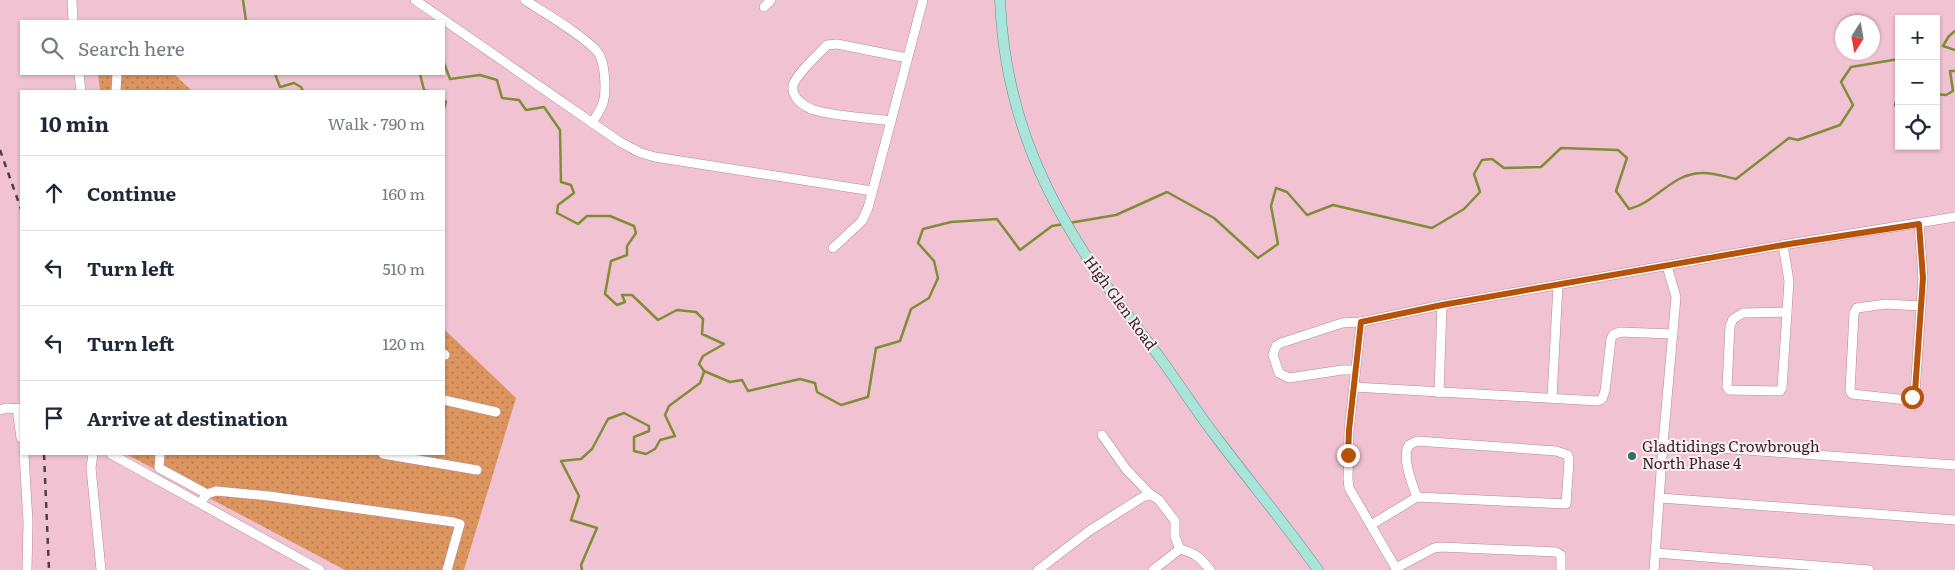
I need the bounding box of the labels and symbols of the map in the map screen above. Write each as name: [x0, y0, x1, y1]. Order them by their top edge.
north arrow: [1835, 15, 1880, 60]
street label: High Glen Road: [1079, 250, 1163, 354]
route start: [1901, 386, 1924, 409]
place label: Gladtidings Crowbrough North Phase 4: [1642, 434, 1820, 474]
route end: [1337, 444, 1360, 467]
marker: Gladtidings Crowbrough North Phase 4: [1626, 450, 1638, 462]

